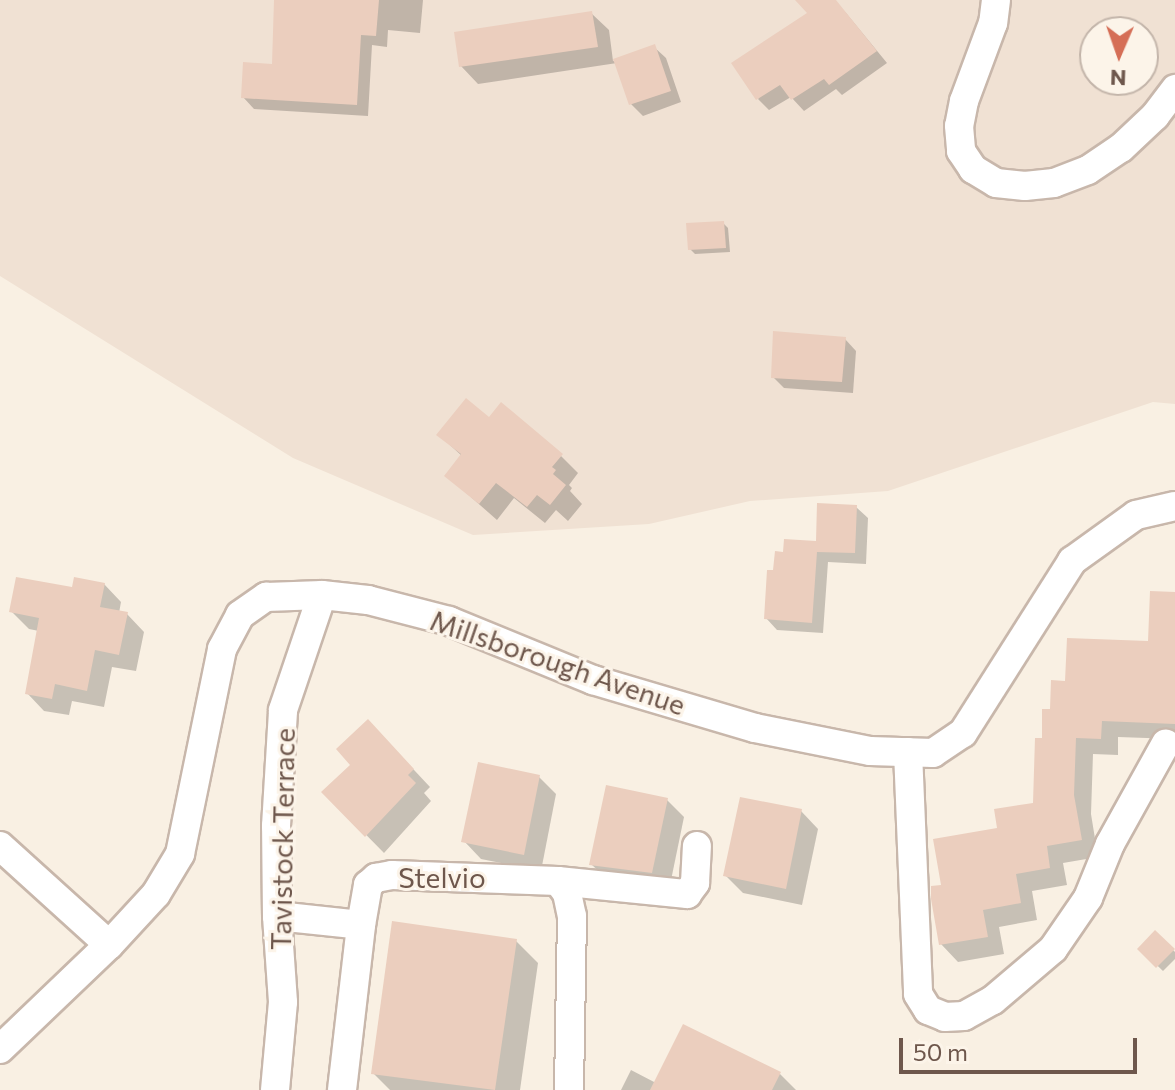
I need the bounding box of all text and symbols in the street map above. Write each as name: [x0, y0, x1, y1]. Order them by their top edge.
north arrow: [1079, 16, 1159, 96]
text: N: [1109, 65, 1127, 92]
street label: Millsborough Avenue: [426, 603, 690, 721]
street label: Tavistock Terrace: [263, 728, 301, 950]
street label: Stelvio: [398, 860, 486, 894]
scale bar: [903, 1022, 1141, 1072]
text: 50 m: [913, 1037, 968, 1066]

